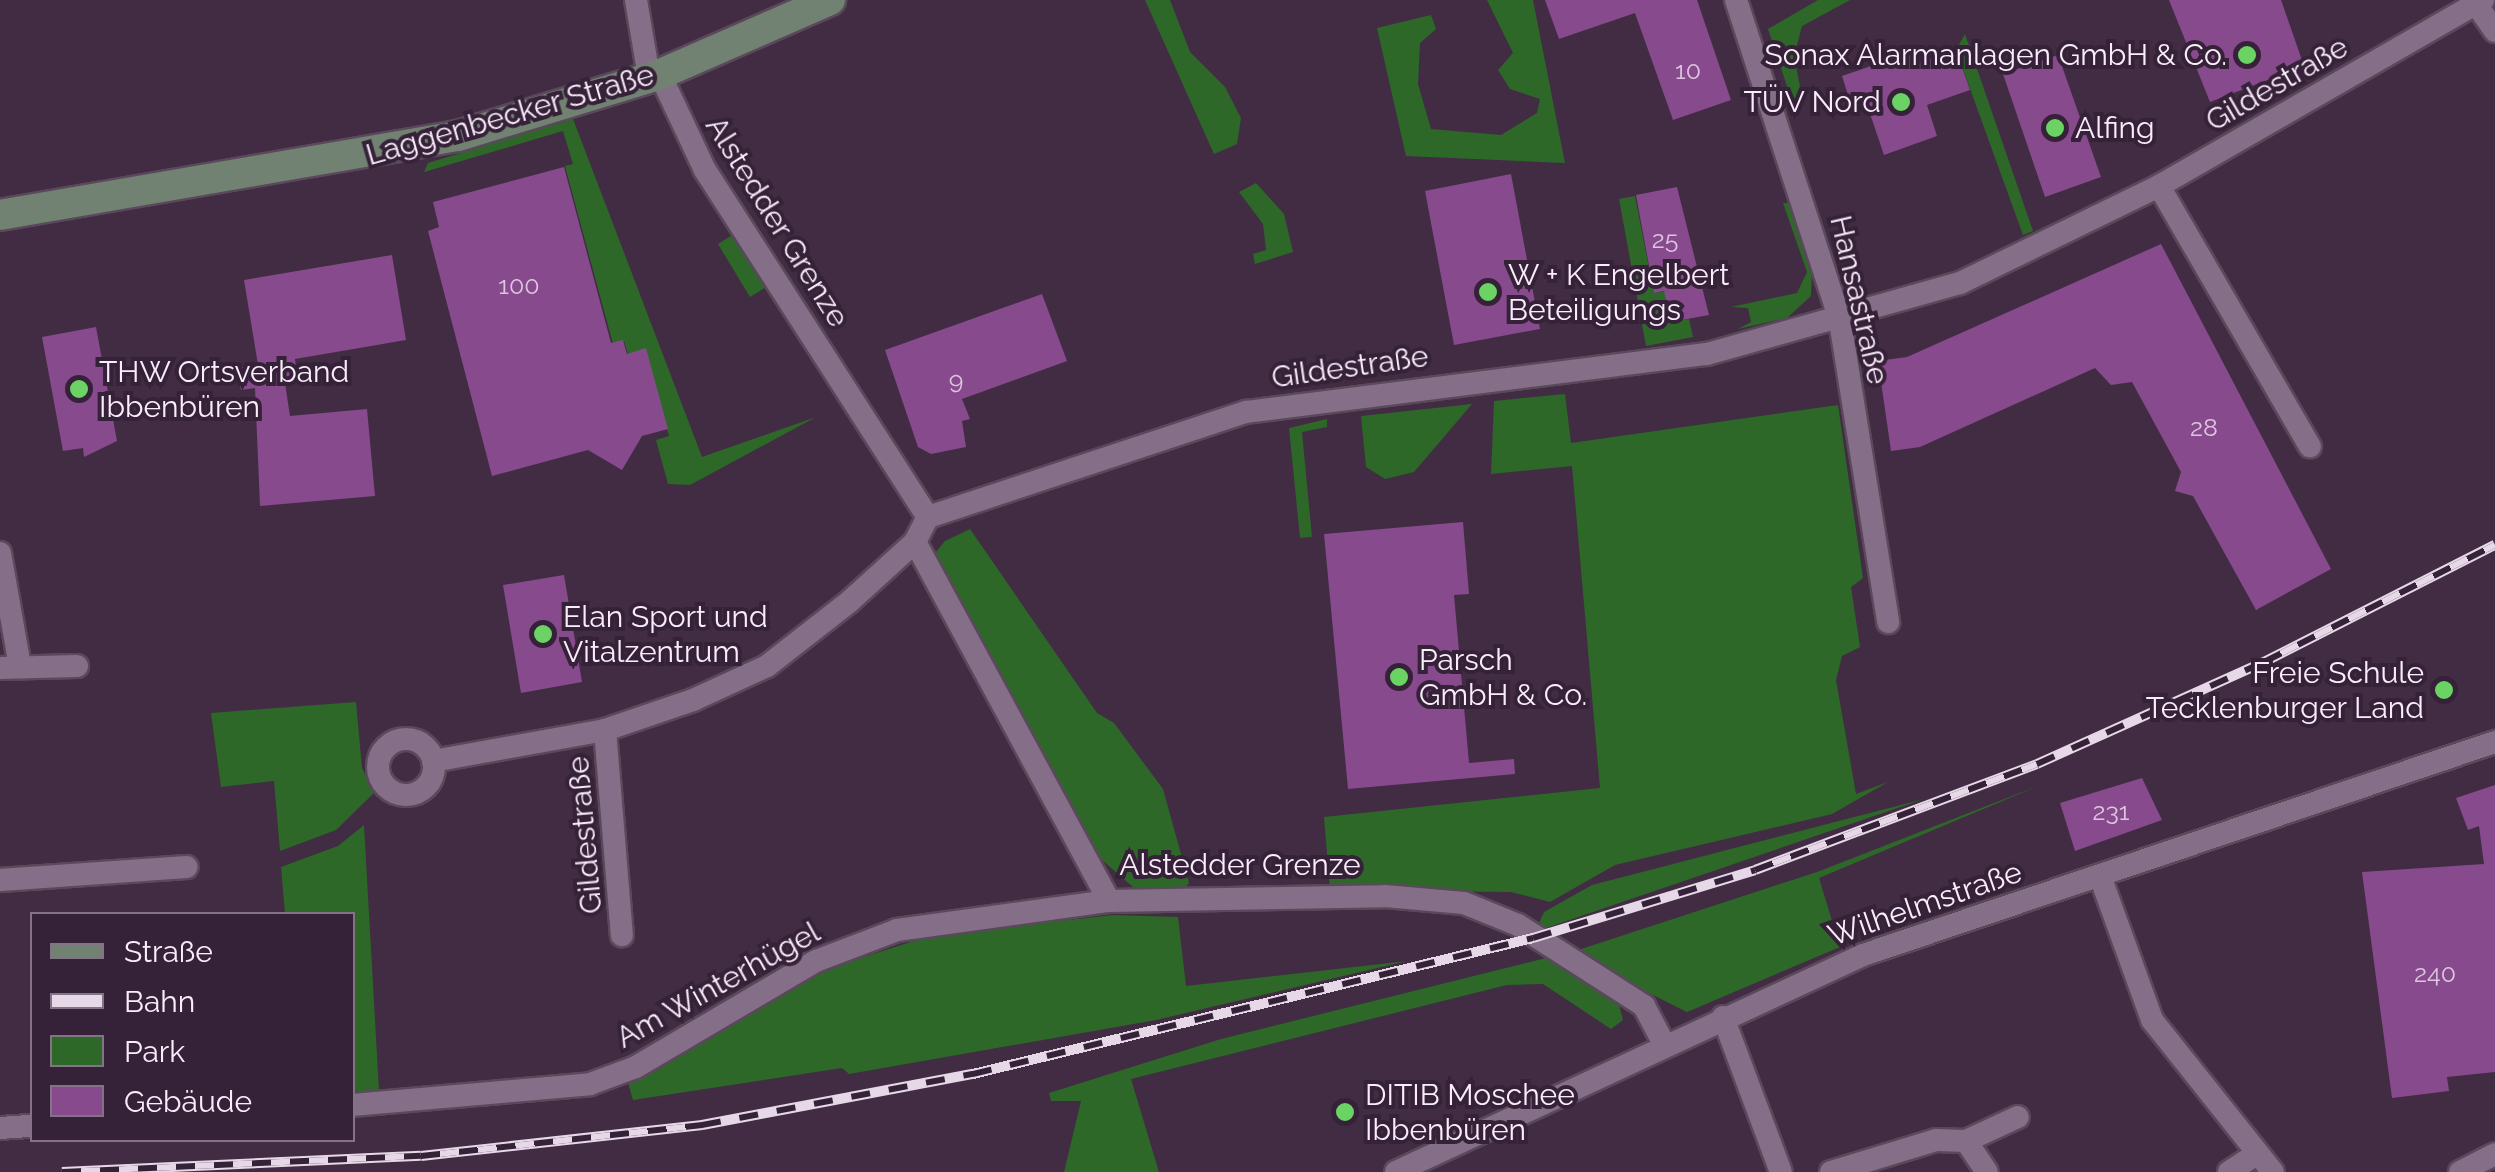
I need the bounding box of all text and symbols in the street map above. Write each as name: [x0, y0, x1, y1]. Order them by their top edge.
street label: Gildestraße: [2200, 29, 2354, 139]
place label: Sonax Alarmanlagen GmbH & Co.: [1764, 37, 2227, 73]
marker: Sonax Alarmanlagen GmbH & Co.: [2236, 44, 2258, 66]
house number: 10: [1675, 55, 1701, 85]
street label: Laggenbecker Straße: [362, 57, 658, 173]
place label: TÜV Nord: [1743, 84, 1881, 120]
marker: TÜV Nord: [1890, 91, 1912, 113]
street label: Alstedder Grenze: [698, 110, 856, 334]
place label: Alfing: [2075, 110, 2155, 146]
marker: Alfing: [2044, 117, 2066, 139]
street label: Hansastraße: [1822, 212, 1896, 388]
house number: 25: [1652, 224, 1678, 254]
place label: W + K Engelbert Beteiligungs: [1508, 257, 1731, 328]
house number: 100: [498, 270, 540, 300]
marker: W + K Engelbert Beteiligungs: [1477, 281, 1499, 303]
street label: Gildestraße: [1269, 338, 1431, 396]
place label: THW Ortsverband Ibbenbüren: [99, 354, 350, 424]
house number: 9: [949, 365, 963, 395]
marker: THW Ortsverband Ibbenbüren: [68, 378, 90, 400]
house number: 28: [2190, 412, 2218, 442]
place label: Elan Sport und Vitalzentrum: [563, 599, 768, 670]
marker: Elan Sport und Vitalzentrum: [532, 623, 554, 645]
place label: Parsch GmbH & Co.: [1419, 642, 1587, 712]
place label: Freie Schule Tecklenburger Land: [2145, 655, 2424, 726]
marker: Parsch GmbH & Co.: [1388, 666, 1410, 688]
marker: Freie Schule Tecklenburger Land: [2433, 679, 2455, 701]
street label: Gildestraße: [560, 755, 610, 915]
house number: 231: [2092, 796, 2130, 826]
street label: Alstedder Grenze: [1119, 847, 1361, 883]
street label: Wilhelmstraße: [1823, 854, 2027, 954]
legend: [30, 912, 355, 1142]
street label: Am Winterhügel: [609, 914, 827, 1056]
text: Straße: [124, 934, 213, 969]
house number: 240: [2414, 958, 2456, 988]
text: Bahn: [124, 984, 195, 1019]
text: Park: [124, 1034, 185, 1069]
place label: DITIB Moschee Ibbenbüren: [1365, 1077, 1575, 1148]
text: Gebäude: [124, 1084, 252, 1119]
marker: DITIB Moschee Ibbenbüren: [1334, 1101, 1356, 1123]

